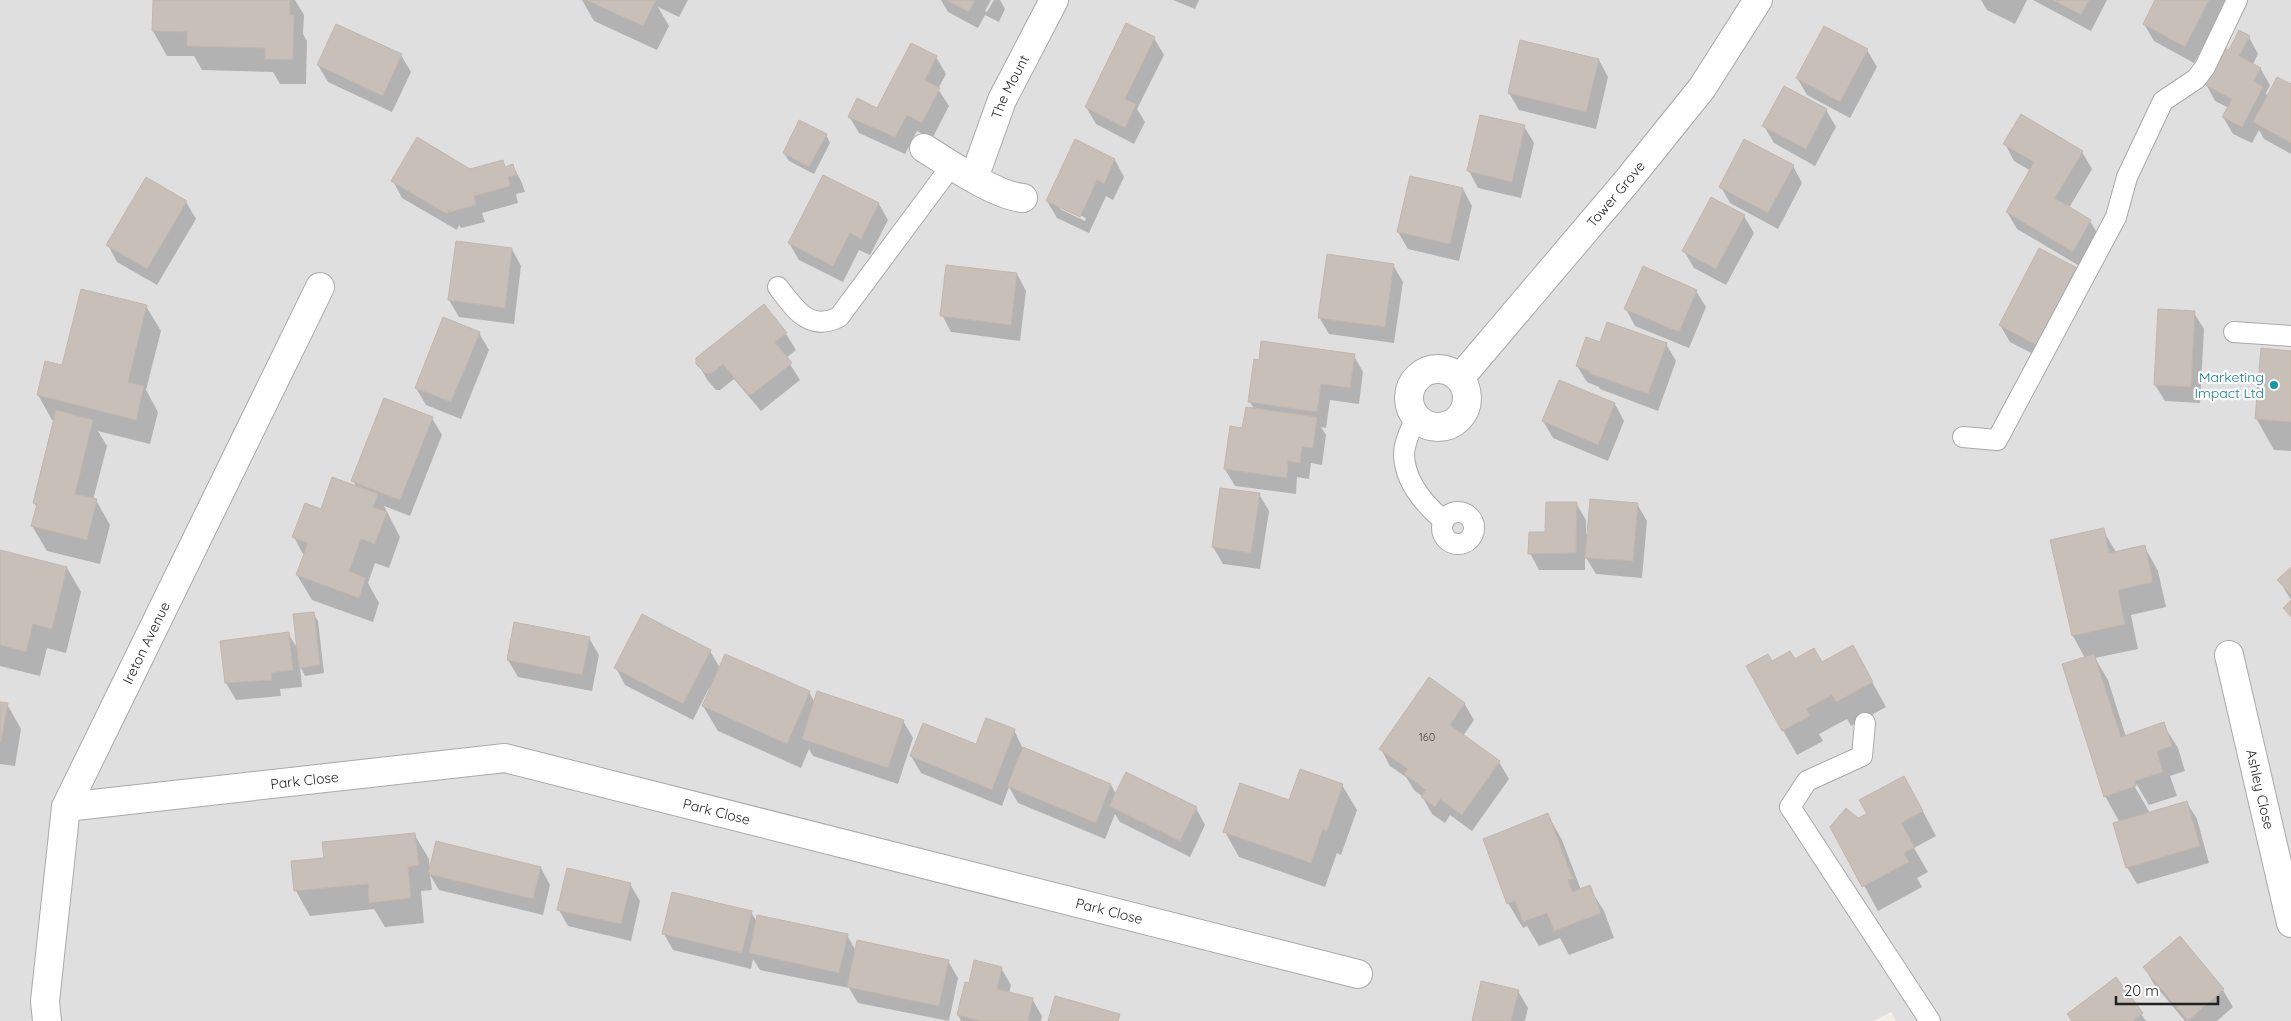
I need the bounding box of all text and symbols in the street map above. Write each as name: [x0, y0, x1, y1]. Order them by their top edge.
street label: The Mount: [987, 52, 1033, 121]
street label: Tower Grove: [1583, 157, 1649, 231]
place label: Marketing Impact Ltd: [2194, 368, 2264, 402]
marker: Marketing Impact Ltd: [2268, 379, 2280, 391]
street label: Ireton Avenue: [118, 599, 174, 687]
house number: 160: [1419, 730, 1435, 744]
street label: Ashley Close: [2242, 748, 2278, 831]
street label: Park Close: [269, 768, 340, 793]
street label: Park Close: [681, 794, 752, 829]
street label: Park Close: [1074, 894, 1145, 928]
scale bar: [2116, 974, 2218, 1006]
text: 20 m: [2124, 981, 2159, 1000]

